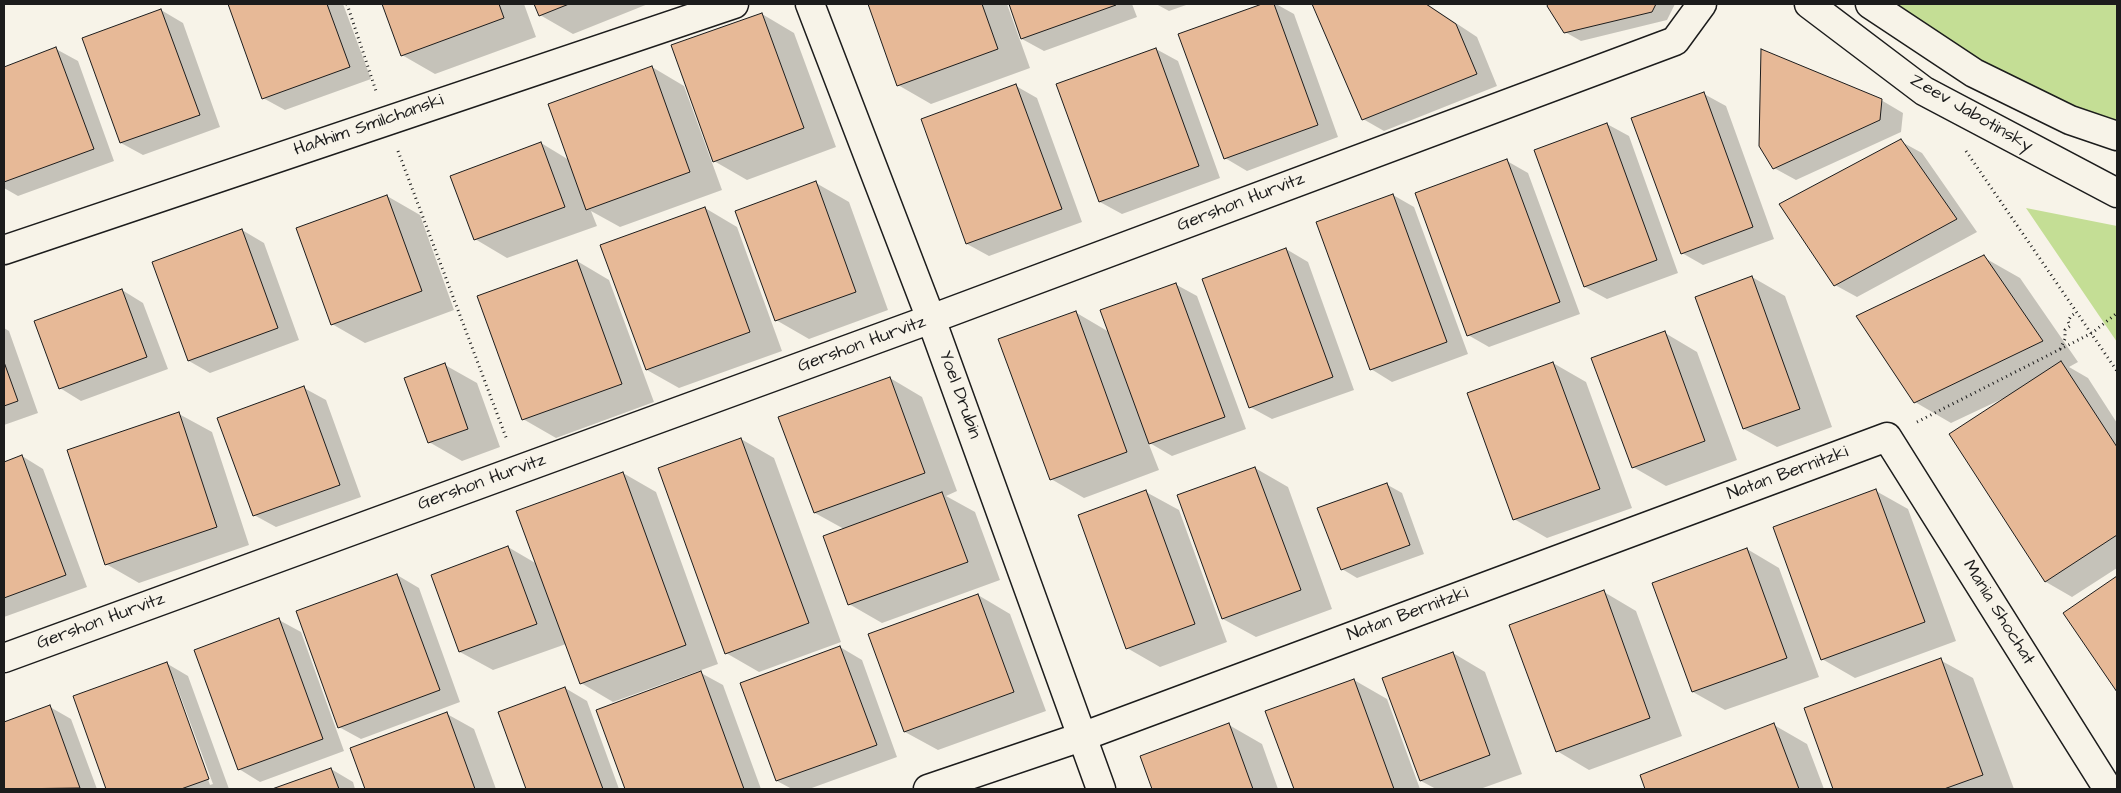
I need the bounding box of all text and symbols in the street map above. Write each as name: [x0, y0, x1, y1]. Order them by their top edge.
street label: Zeev Jabotinsky: [1906, 70, 2036, 158]
street label: HaAhim Smilchanski: [291, 90, 447, 162]
street label: Gershon Hurvitz: [1174, 169, 1308, 237]
street label: Gershon Hurvitz: [795, 312, 929, 378]
street label: Yoel Drubin: [933, 348, 985, 442]
street label: Natan Bernitzki: [1725, 442, 1851, 506]
street label: Gershon Hurvitz: [415, 450, 549, 516]
street label: Mania Shochat: [1957, 557, 2039, 669]
street label: Natan Bernitzki: [1345, 583, 1471, 647]
street label: Gershon Hurvitz: [34, 589, 168, 655]

